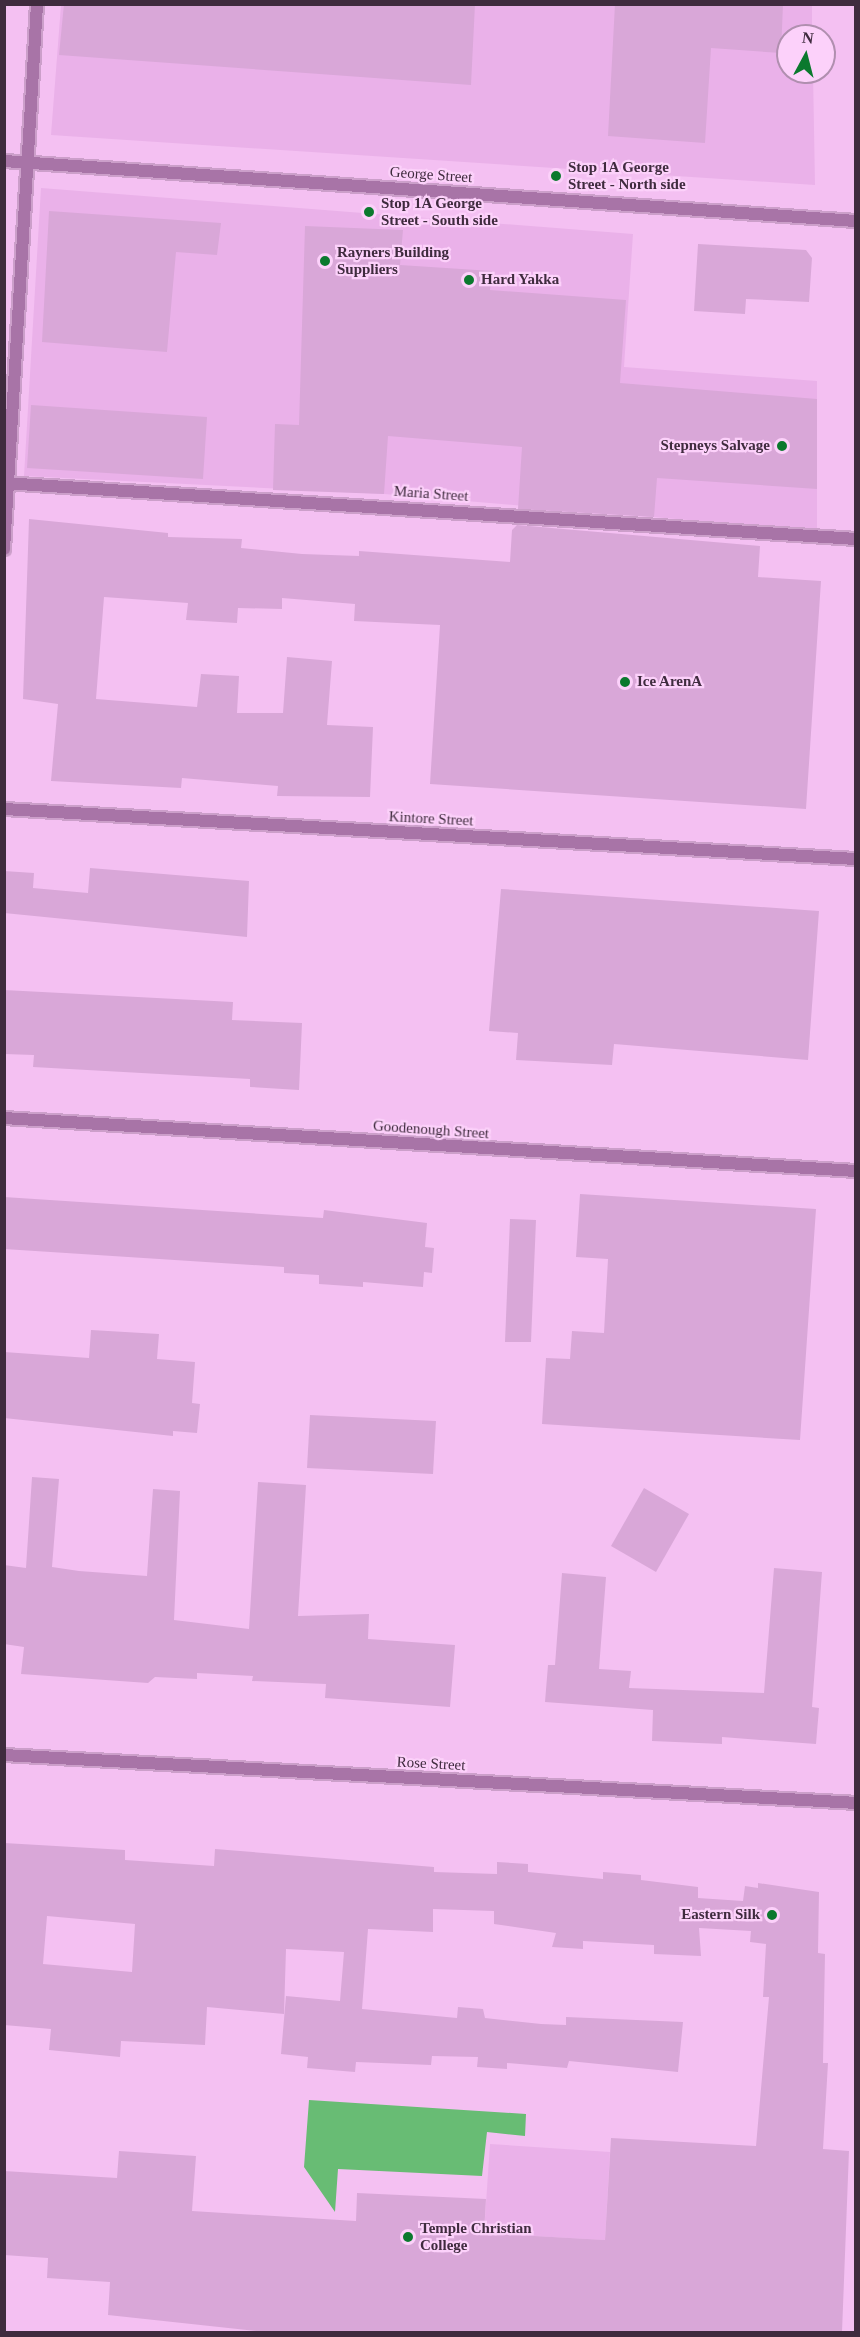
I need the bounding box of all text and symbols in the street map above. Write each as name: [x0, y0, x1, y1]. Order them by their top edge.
north arrow: [776, 24, 836, 84]
text: N: [801, 28, 815, 47]
place label: Stop 1A George Street - North side: [568, 158, 686, 193]
street label: George Street: [389, 163, 473, 187]
marker: Stop 1A George Street - North side: [549, 169, 563, 183]
place label: Stop 1A George Street - South side: [381, 194, 498, 229]
marker: Stop 1A George Street - South side: [362, 205, 376, 219]
place label: Rayners Building Suppliers: [337, 243, 449, 278]
marker: Rayners Building Suppliers: [318, 254, 332, 268]
place label: Hard Yakka: [481, 271, 560, 289]
marker: Hard Yakka: [462, 273, 476, 287]
place label: Stepneys Salvage: [660, 437, 770, 455]
marker: Stepneys Salvage: [775, 439, 789, 453]
street label: Maria Street: [393, 482, 469, 506]
place label: Ice ArenA: [637, 673, 703, 691]
marker: Ice ArenA: [618, 675, 632, 689]
street label: Kintore Street: [388, 808, 474, 830]
street label: Goodenough Street: [372, 1117, 490, 1143]
street label: Rose Street: [396, 1753, 466, 1775]
place label: Eastern Silk: [681, 1906, 760, 1924]
marker: Eastern Silk: [765, 1908, 779, 1922]
place label: Temple Christian College: [420, 2219, 532, 2254]
marker: Temple Christian College: [401, 2230, 415, 2244]

